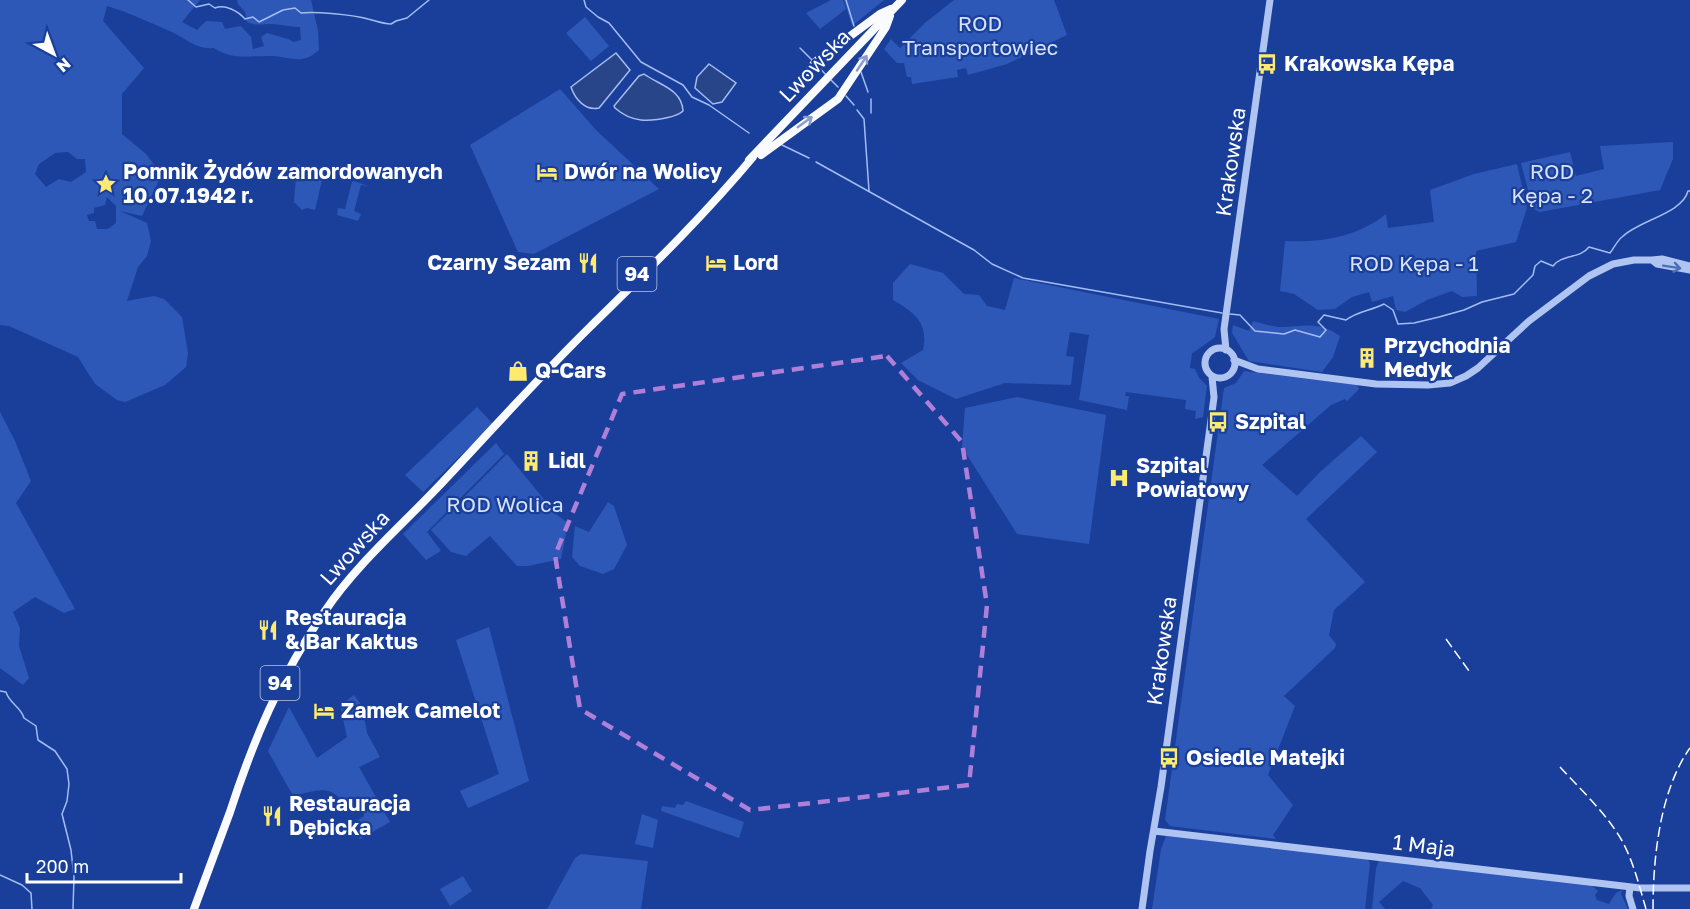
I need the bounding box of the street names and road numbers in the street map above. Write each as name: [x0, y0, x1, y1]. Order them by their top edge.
street label: Lwowska: [773, 23, 855, 107]
street label: Krakowska: [1209, 106, 1251, 218]
road number: 94: [618, 257, 656, 291]
street label: Lwowska: [314, 505, 395, 590]
street label: Krakowska: [1140, 595, 1182, 707]
road number: 94: [260, 666, 300, 700]
street label: 1 Maja: [1391, 828, 1457, 862]

